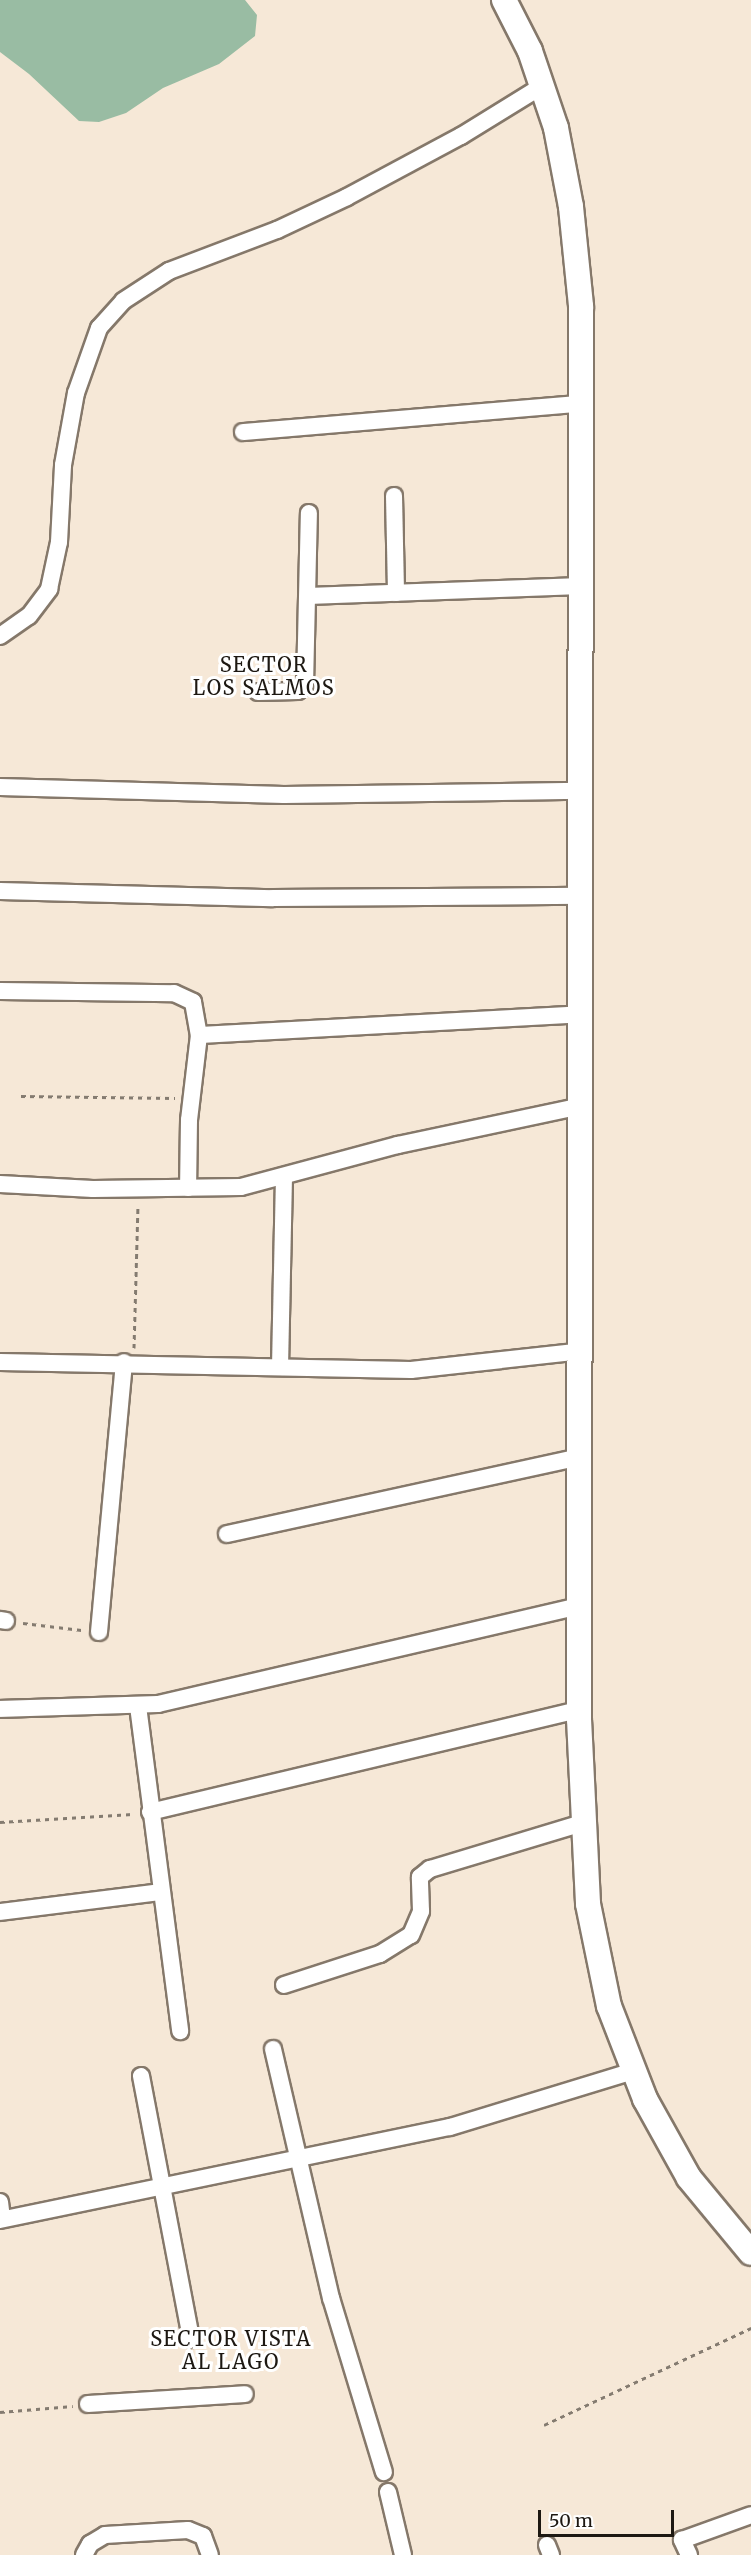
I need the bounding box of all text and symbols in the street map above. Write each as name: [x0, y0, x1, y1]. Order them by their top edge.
district label: SECTOR LOS SALMOS: [193, 653, 335, 700]
district label: SECTOR VISTA AL LAGO: [150, 2326, 312, 2373]
scale bar: [541, 2498, 678, 2536]
text: 50 m: [549, 2509, 593, 2532]

